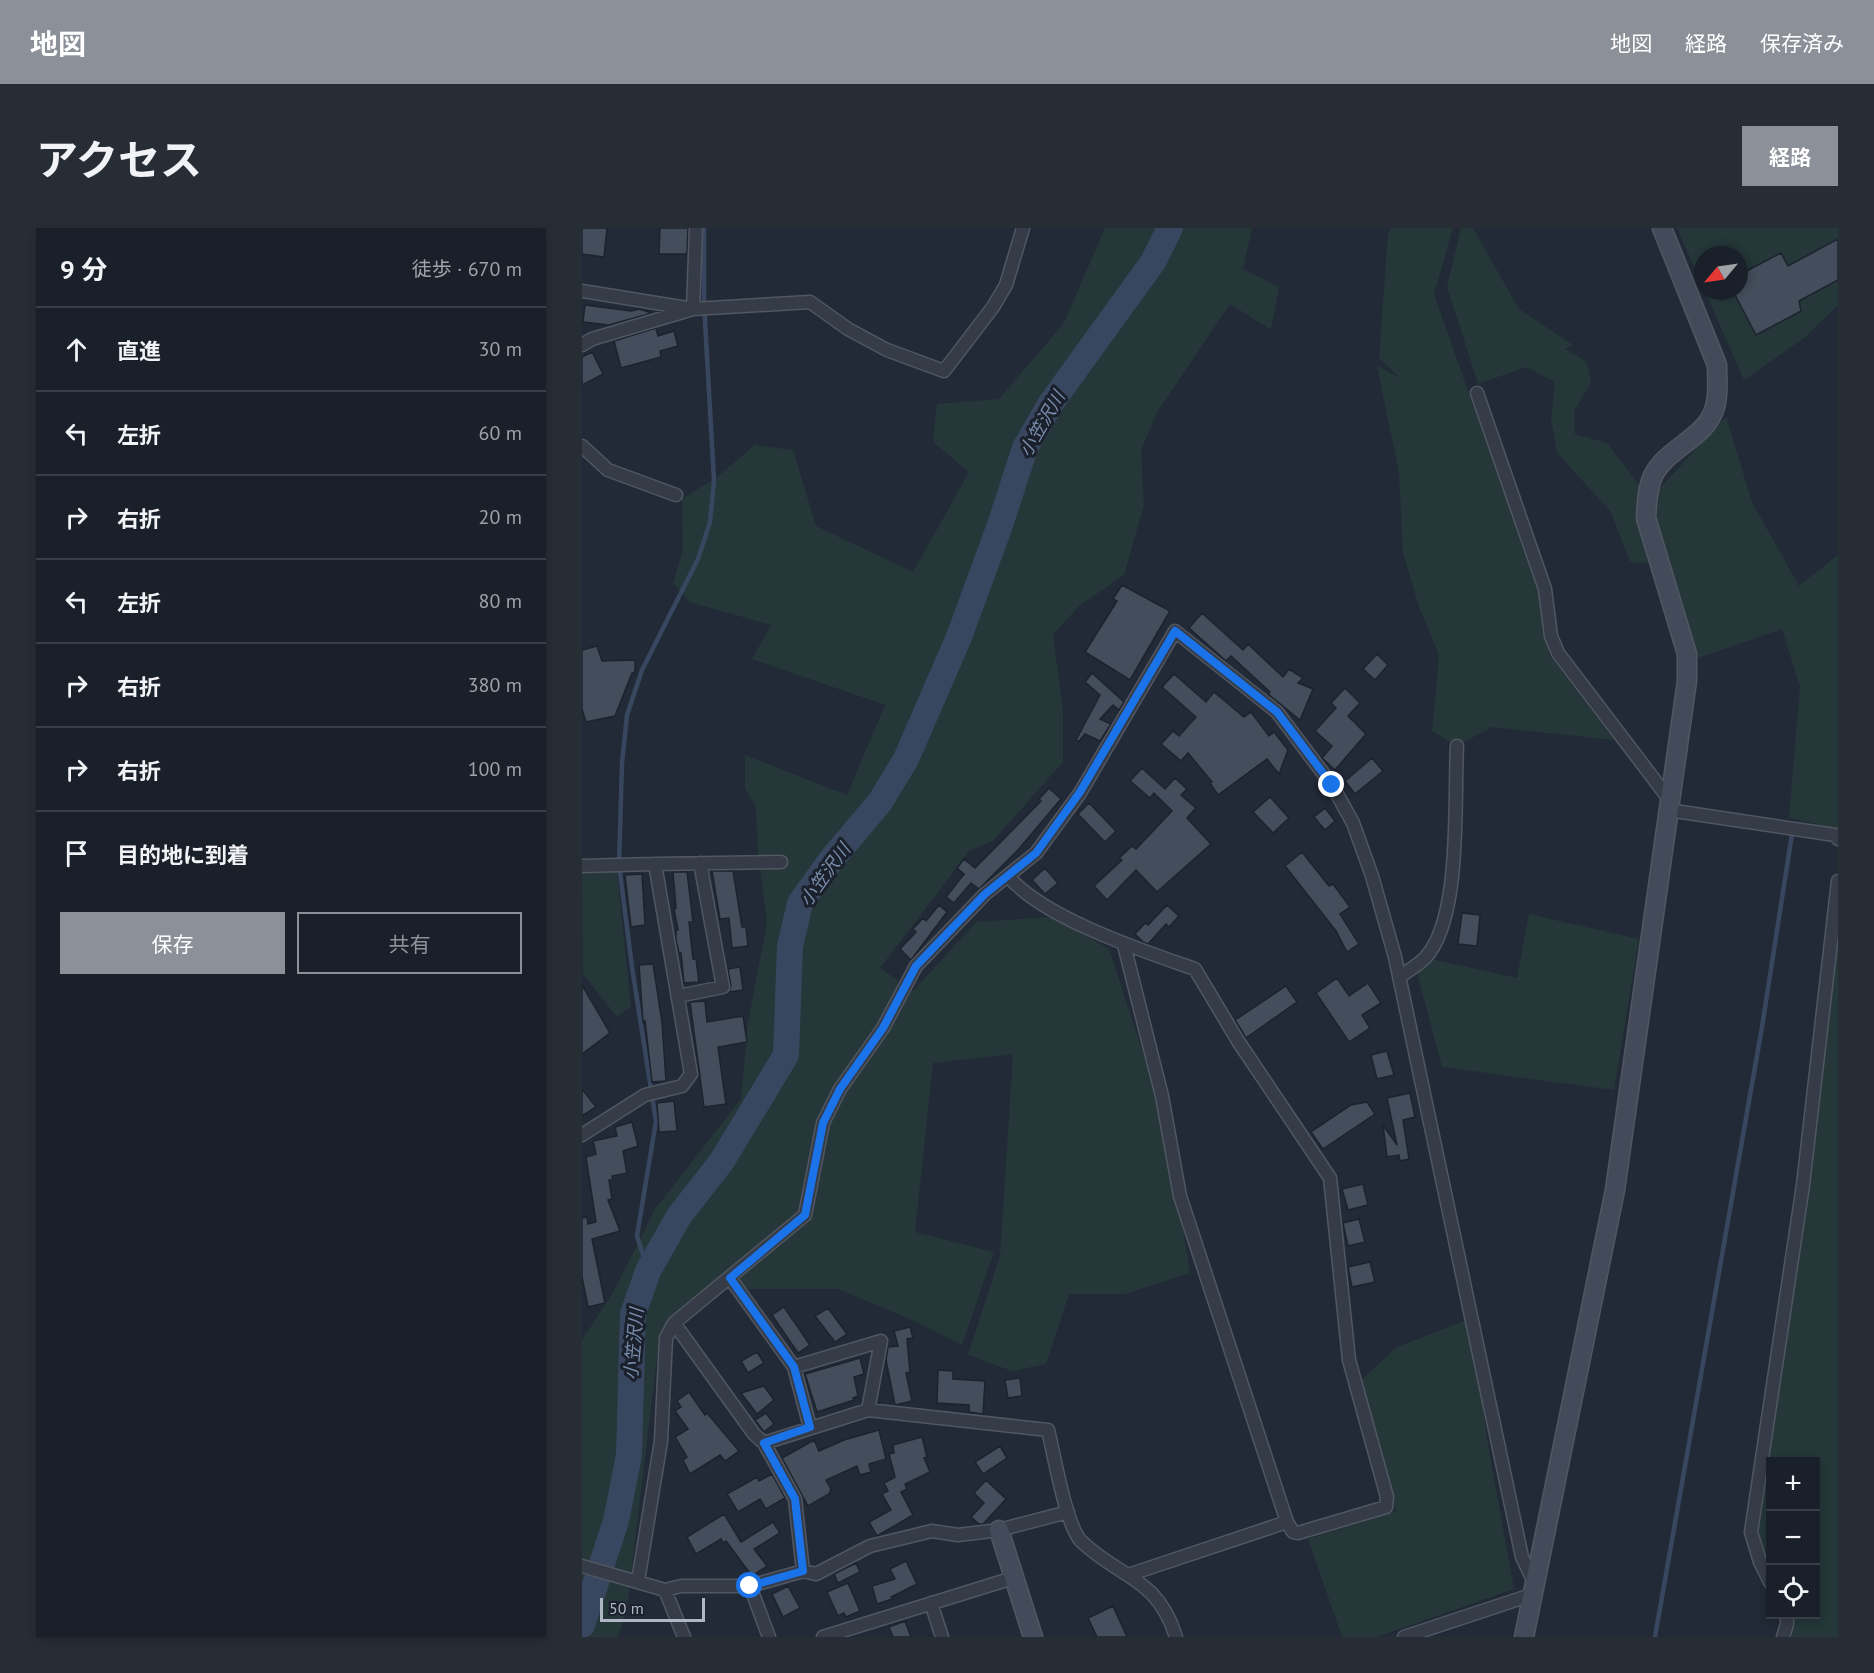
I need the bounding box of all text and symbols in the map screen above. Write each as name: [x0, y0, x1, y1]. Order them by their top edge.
text: 地図: [30, 25, 86, 62]
text: 地図: [1610, 30, 1652, 57]
text: 経路: [1685, 30, 1727, 57]
text: 保存済み: [1760, 30, 1844, 57]
button: 経路: [1742, 126, 1838, 186]
text: アクセス: [36, 132, 202, 187]
north arrow: [1694, 246, 1748, 300]
text: 9 分: [60, 253, 107, 286]
text: 徒歩 · 670 m: [412, 256, 522, 282]
icon: ahead: [60, 333, 93, 366]
text: 30 m: [479, 336, 522, 362]
text: 直進: [117, 337, 161, 365]
water label: 小笠沢川: [1014, 385, 1071, 461]
icon: left: [60, 417, 93, 450]
text: 60 m: [479, 420, 522, 446]
text: 左折: [117, 421, 161, 449]
icon: right: [60, 501, 93, 534]
text: 20 m: [479, 504, 522, 530]
text: 右折: [117, 505, 161, 533]
icon: left: [60, 585, 93, 618]
text: 80 m: [479, 588, 522, 614]
text: 左折: [117, 589, 161, 617]
icon: right: [60, 669, 93, 702]
text: 380 m: [468, 672, 522, 698]
text: 右折: [117, 673, 161, 701]
icon: right: [60, 753, 93, 786]
text: 100 m: [468, 756, 522, 782]
text: 右折: [117, 757, 161, 785]
route end: [1318, 771, 1344, 797]
icon: arrive: [60, 837, 93, 870]
water label: 小笠沢川: [794, 837, 856, 911]
text: 目的地に到着: [117, 841, 249, 869]
button: 保存: [60, 912, 285, 974]
button: 共有: [297, 912, 522, 974]
water label: 小笠沢川: [619, 1305, 648, 1381]
map controls: [1766, 1457, 1820, 1619]
button: +: [1766, 1457, 1820, 1511]
button: −: [1766, 1511, 1820, 1565]
button: locate: [1766, 1565, 1820, 1619]
route start: [736, 1572, 762, 1598]
scale bar: [600, 1595, 705, 1622]
text: 50 m: [609, 1598, 644, 1618]

